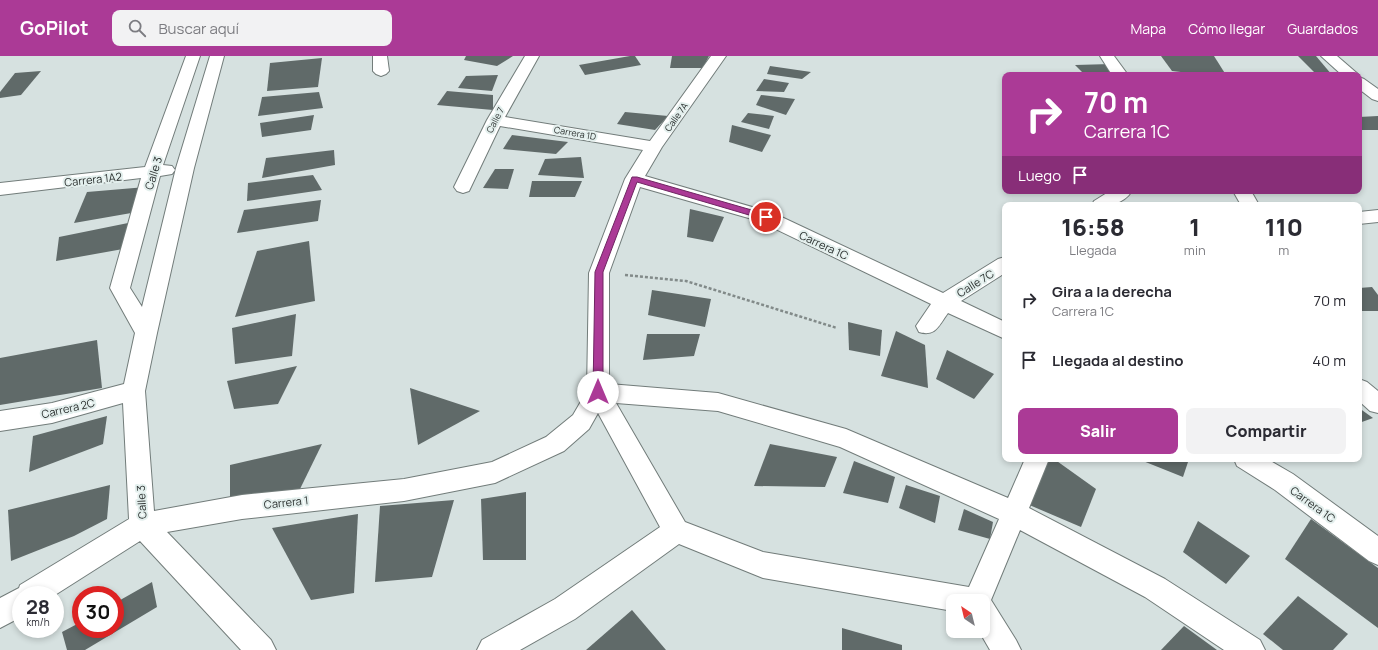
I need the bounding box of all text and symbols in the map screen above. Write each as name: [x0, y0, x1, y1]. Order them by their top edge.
search box: [112, 10, 392, 46]
text: GoPilot: [20, 15, 88, 41]
icon: search: [126, 17, 148, 39]
text: Buscar aquí: [158, 18, 239, 39]
text: Mapa: [1131, 19, 1166, 38]
text: Cómo llegar: [1188, 19, 1265, 38]
text: Guardados: [1287, 19, 1358, 38]
text: 70 m: [1084, 83, 1148, 121]
icon: right: [1018, 88, 1070, 140]
street label: Calle 7A: [661, 100, 691, 134]
street label: Calle 7: [483, 105, 507, 135]
text: Carrera 1C: [1084, 119, 1170, 143]
street label: Carrera 1D: [553, 123, 597, 143]
street label: Calle 3: [141, 155, 165, 191]
icon: arrive: [1069, 164, 1091, 186]
text: Luego: [1018, 165, 1061, 186]
street label: Carrera 1A2: [63, 169, 123, 189]
pin: [749, 200, 783, 234]
icon: arrive: [755, 206, 777, 228]
text: 16:58: [1061, 210, 1125, 243]
text: 1: [1189, 210, 1200, 243]
text: 110: [1265, 210, 1303, 243]
street label: Carrera 1C: [797, 227, 851, 263]
text: Llegada: [1069, 241, 1116, 259]
text: min: [1184, 241, 1206, 259]
text: m: [1278, 241, 1289, 259]
street label: Calle 7C: [954, 266, 997, 300]
text: Gira a la derecha: [1052, 281, 1172, 302]
icon: right: [1018, 289, 1040, 311]
text: 70 m: [1314, 290, 1346, 311]
text: Carrera 1C: [1052, 302, 1114, 320]
icon: arrive: [1018, 349, 1040, 371]
text: Llegada al destino: [1052, 350, 1184, 371]
text: 40 m: [1312, 350, 1346, 371]
position arrow: [577, 371, 619, 413]
street label: Carrera 2C: [40, 395, 96, 421]
button: Salir: [1018, 408, 1178, 454]
button: Compartir: [1186, 408, 1346, 454]
street label: Carrera 1C: [1287, 483, 1339, 526]
street label: Calle 3: [133, 485, 149, 519]
street label: Carrera 1: [263, 492, 309, 512]
speed limit sign: 30: [72, 586, 124, 638]
text: 28: [26, 593, 50, 620]
north arrow: [946, 594, 990, 638]
map controls: [946, 594, 990, 638]
text: km/h: [26, 615, 50, 629]

